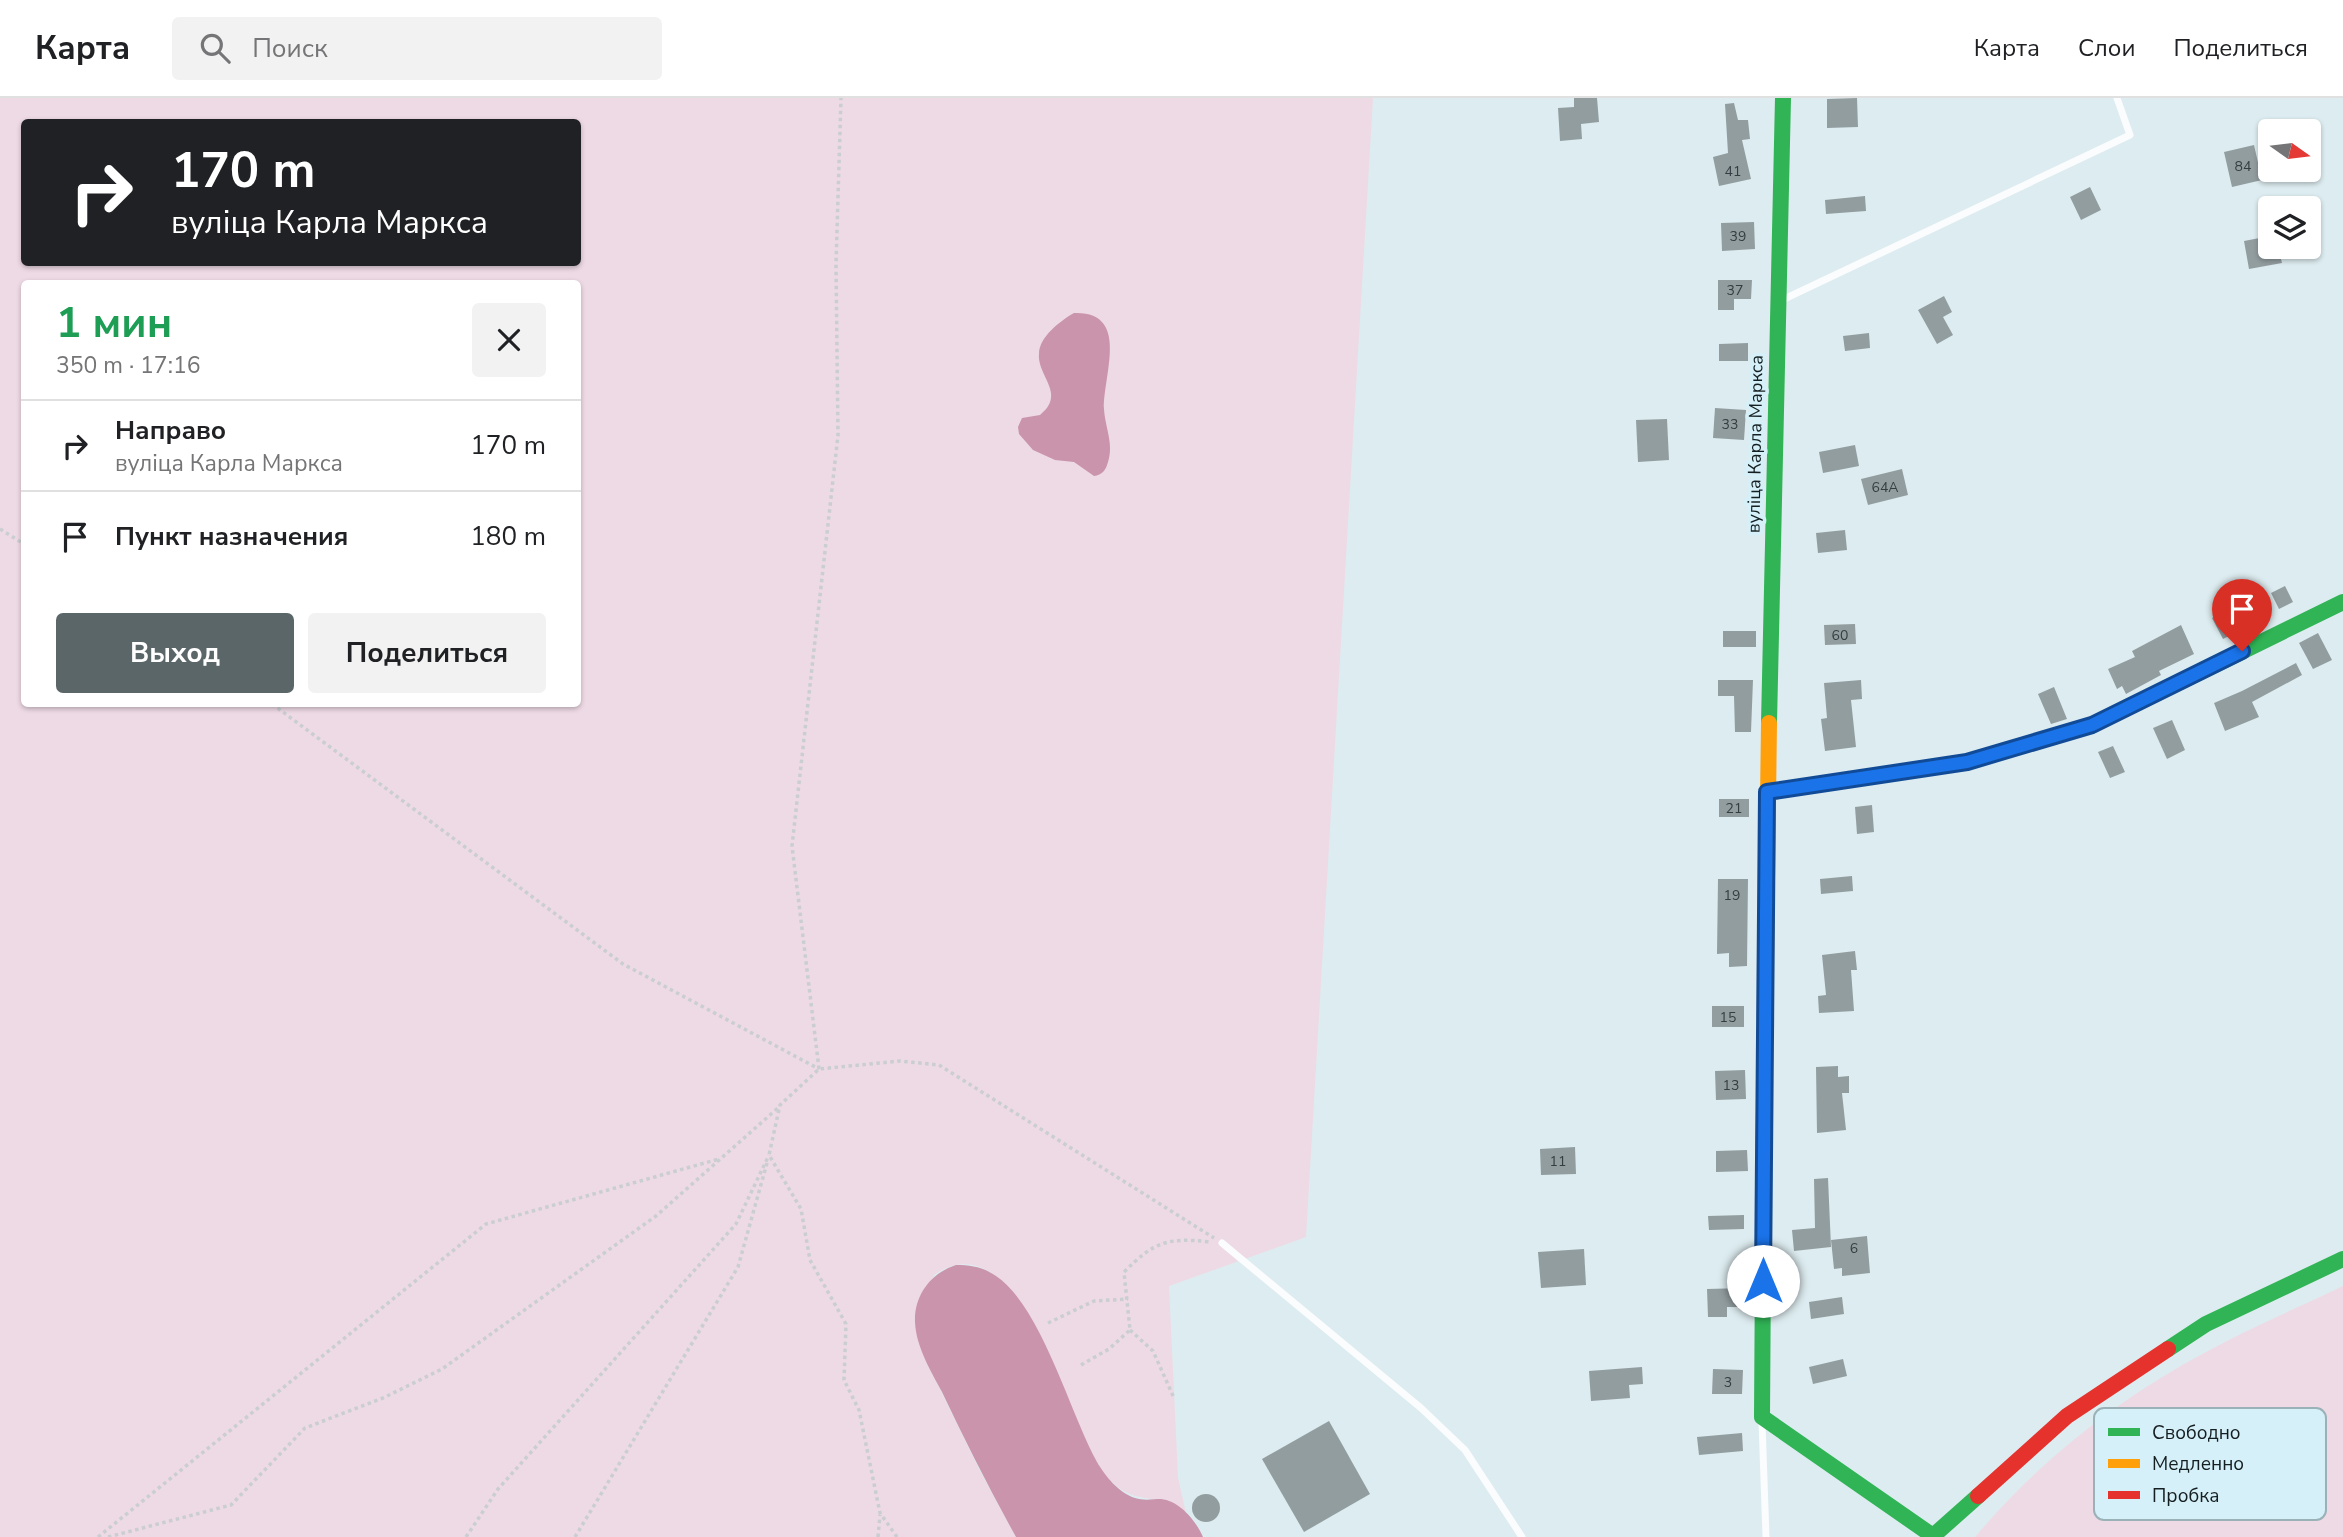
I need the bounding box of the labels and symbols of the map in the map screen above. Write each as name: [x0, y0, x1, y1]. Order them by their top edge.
north arrow: [2258, 119, 2320, 182]
house number: 84: [2235, 157, 2251, 176]
house number: 41: [1725, 162, 1741, 181]
house number: 39: [1730, 227, 1746, 246]
house number: 37: [1727, 281, 1743, 300]
street label: вуліца Карла Маркса: [1741, 355, 1769, 533]
house number: 33: [1722, 415, 1738, 434]
house number: 64А: [1871, 478, 1899, 497]
pin: [2212, 579, 2272, 651]
house number: 60: [1832, 626, 1848, 645]
house number: 21: [1726, 799, 1742, 818]
house number: 19: [1724, 886, 1740, 905]
house number: 15: [1720, 1008, 1736, 1027]
house number: 13: [1723, 1076, 1739, 1095]
house number: 11: [1550, 1152, 1566, 1171]
house number: 6: [1850, 1239, 1858, 1258]
position arrow: [1726, 1244, 1800, 1318]
house number: 3: [1724, 1373, 1732, 1392]
legend: [2094, 1408, 2326, 1520]
text: Свободно: [2152, 1420, 2241, 1446]
text: Медленно: [2152, 1451, 2244, 1477]
text: Пробка: [2152, 1483, 2219, 1509]

